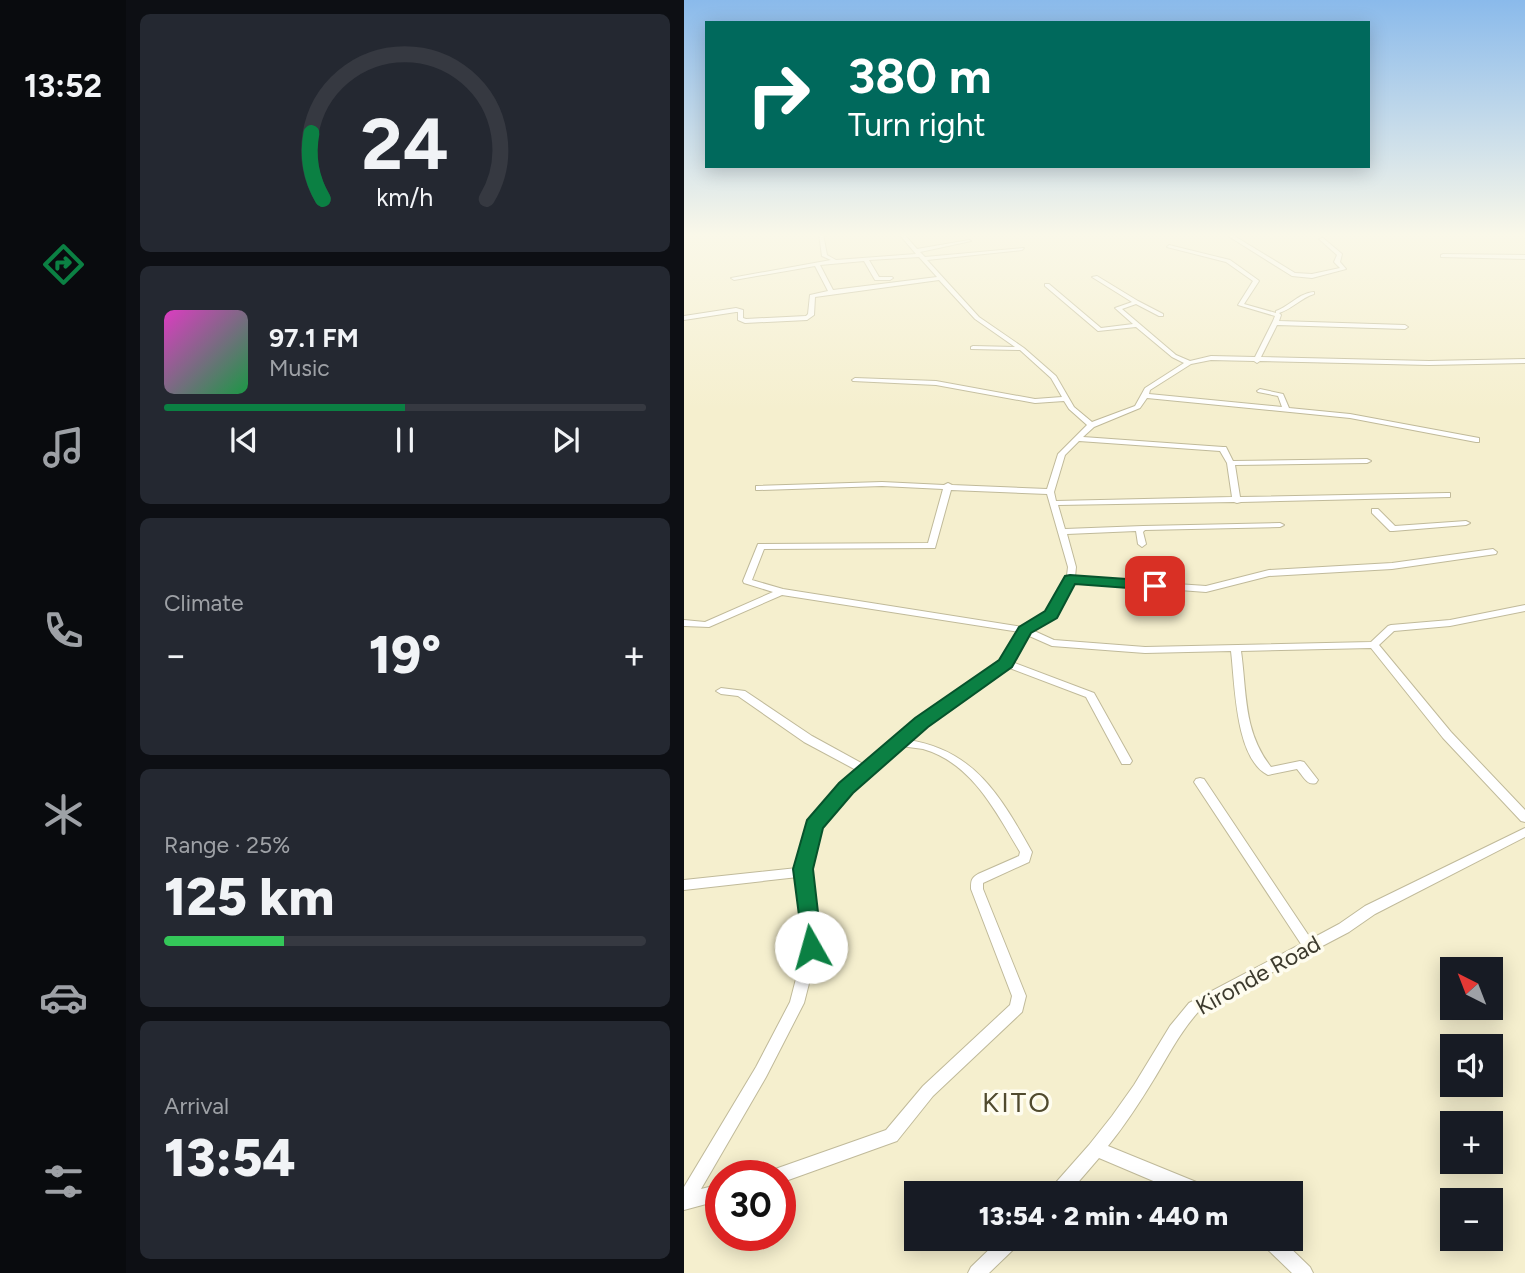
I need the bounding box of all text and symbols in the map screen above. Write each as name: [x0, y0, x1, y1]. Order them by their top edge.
text: 380 m: [848, 46, 991, 105]
icon: right: [733, 49, 824, 140]
text: 13:52: [24, 67, 102, 105]
text: 24: [361, 100, 449, 187]
text: Turn right: [848, 106, 986, 144]
text: km/h: [376, 182, 434, 212]
icon: directions: [39, 240, 88, 289]
text: 97.1 FM: [269, 322, 359, 354]
text: Music: [269, 354, 330, 382]
icon: previous: [225, 421, 263, 459]
icon: pause: [386, 421, 424, 459]
icon: next: [547, 421, 585, 459]
icon: music: [39, 423, 88, 472]
pin: [1125, 556, 1185, 616]
icon: arrive: [1136, 567, 1174, 605]
text: Climate: [164, 589, 243, 617]
icon: phone: [39, 606, 88, 655]
text: 19°: [369, 624, 441, 686]
text: −: [164, 632, 188, 678]
text: +: [622, 632, 646, 678]
icon: climate: [39, 790, 88, 839]
text: Range · 25%: [164, 831, 290, 859]
text: 125 km: [164, 866, 334, 928]
position arrow: [774, 910, 848, 984]
street label: Kironde Road: [1191, 929, 1325, 1021]
north arrow: [1440, 957, 1503, 1020]
map controls: [1440, 957, 1503, 1251]
icon: car: [39, 973, 88, 1022]
button: sound: [1440, 1034, 1503, 1097]
district label: KITO: [982, 1085, 1052, 1119]
text: Arrival: [164, 1092, 229, 1120]
button: +: [1440, 1111, 1503, 1174]
text: 13:54: [164, 1127, 296, 1189]
icon: filters: [39, 1157, 88, 1206]
speed limit sign: 30: [705, 1160, 796, 1251]
button: −: [1440, 1188, 1503, 1251]
text: 13:54 · 2 min · 440 m: [979, 1200, 1228, 1232]

